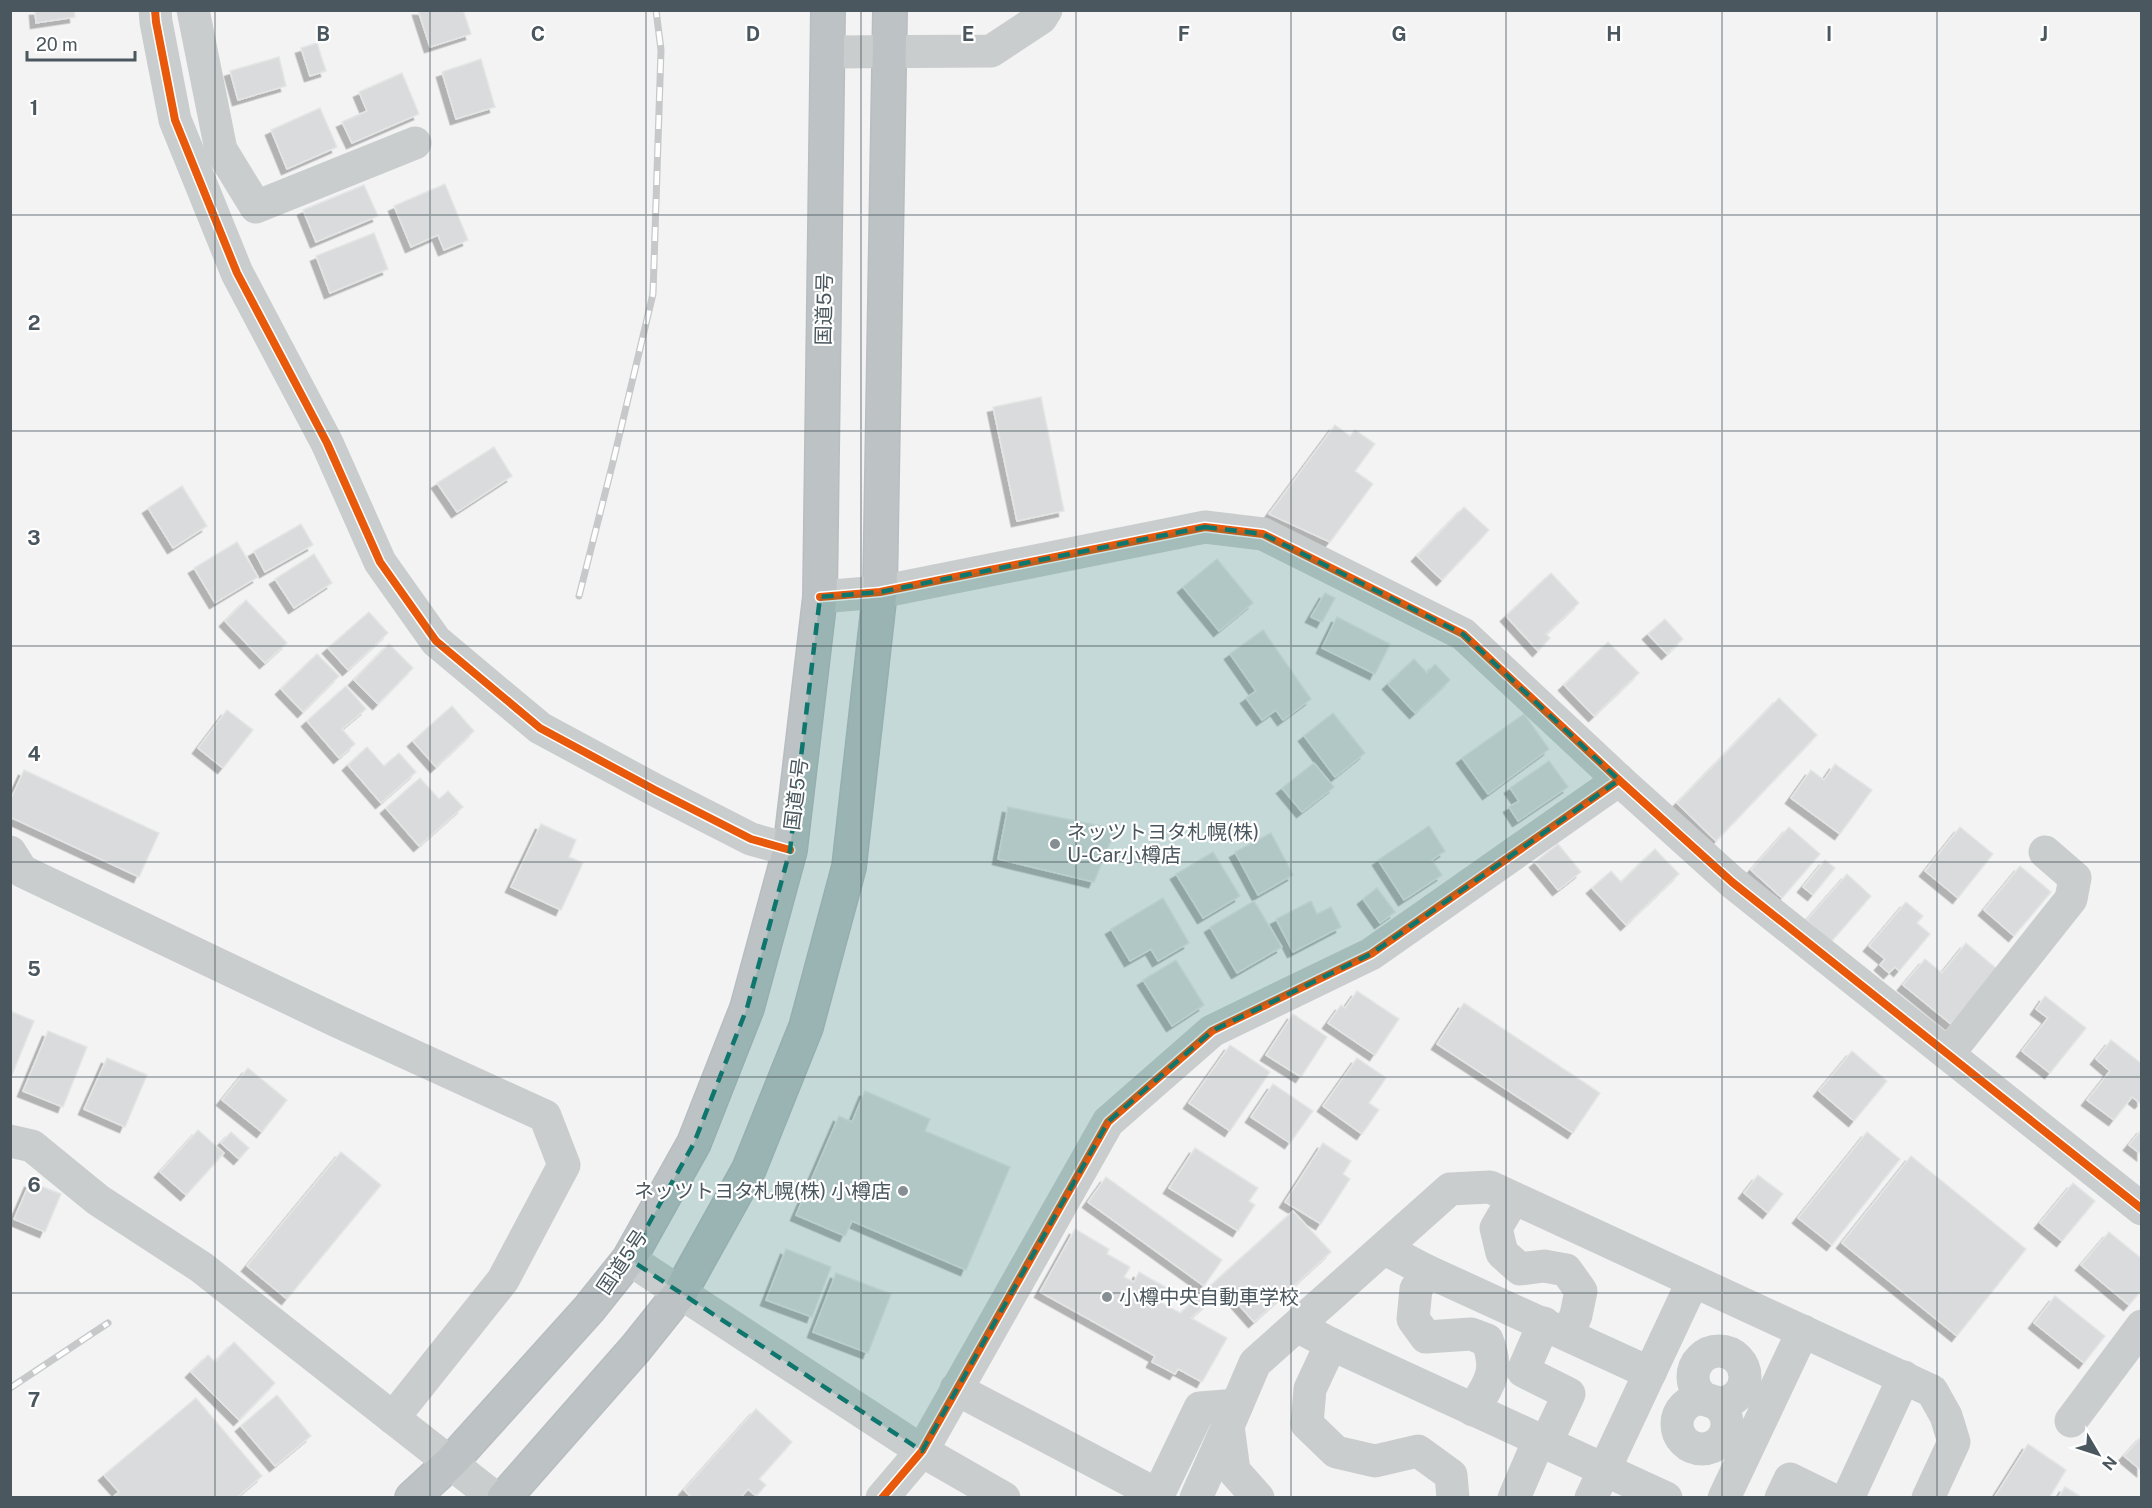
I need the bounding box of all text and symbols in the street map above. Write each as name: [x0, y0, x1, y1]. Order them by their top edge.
text: B: [316, 22, 330, 46]
text: C: [531, 22, 545, 46]
text: D: [746, 22, 760, 46]
text: E: [962, 22, 974, 46]
text: F: [1178, 22, 1190, 46]
text: G: [1391, 22, 1407, 46]
text: H: [1606, 22, 1622, 46]
text: I: [1826, 22, 1832, 46]
text: J: [2040, 22, 2048, 46]
scale bar: [27, 24, 135, 62]
text: 20 m: [36, 34, 78, 55]
text: 1: [30, 96, 38, 120]
street label: 国道5号: [811, 272, 837, 346]
text: 2: [28, 311, 40, 335]
text: 3: [27, 526, 41, 550]
text: 4: [27, 742, 41, 766]
street label: 国道5号: [780, 756, 812, 832]
place label: ネッツトヨタ札幌(株) U-Car小樽店: [1067, 820, 1259, 867]
marker: ネッツトヨタ札幌(株) U-Car小樽店: [1048, 837, 1062, 851]
text: 5: [27, 957, 41, 981]
text: 6: [27, 1173, 41, 1197]
place label: ネッツトヨタ札幌(株) 小樽店: [634, 1179, 891, 1203]
marker: ネッツトヨタ札幌(株) 小樽店: [896, 1184, 910, 1198]
street label: 国道5号: [592, 1225, 652, 1299]
place label: 小樽中央自動車学校: [1119, 1285, 1299, 1309]
marker: 小樽中央自動車学校: [1100, 1290, 1114, 1304]
text: 7: [28, 1388, 40, 1412]
north arrow: [2068, 1424, 2128, 1484]
text: N: [2098, 1452, 2121, 1474]

